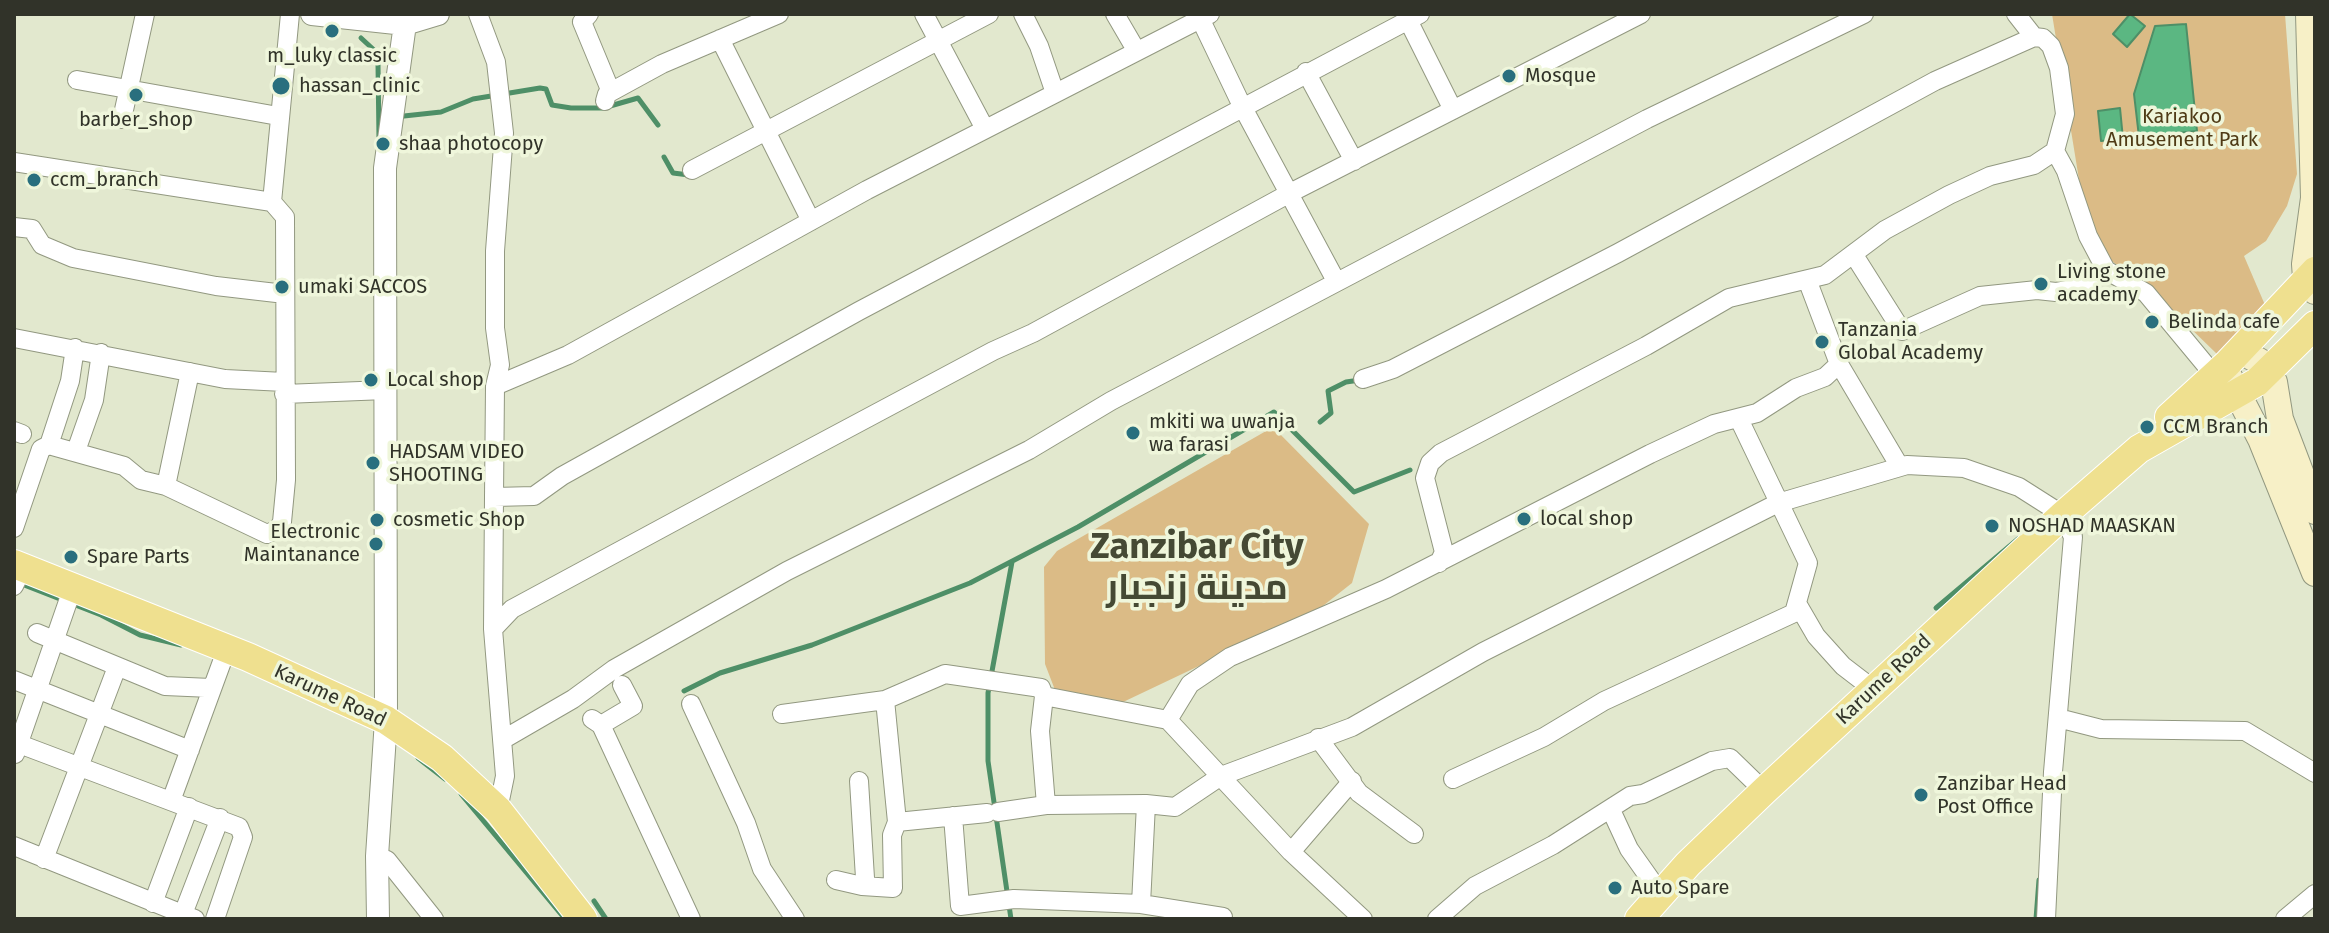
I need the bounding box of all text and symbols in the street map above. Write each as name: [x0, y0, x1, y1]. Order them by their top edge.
marker: m_luky classic: [323, 22, 341, 40]
place label: m_luky classic: [267, 44, 397, 68]
place label: Mosque: [1525, 64, 1596, 88]
marker: Mosque: [1500, 67, 1518, 85]
place label: hassan_clinic: [299, 74, 420, 98]
marker: hassan_clinic: [270, 75, 292, 97]
marker: barber_shop: [127, 86, 145, 104]
park label: Kariakoo Amusement Park: [2106, 105, 2258, 152]
place label: barber_shop: [79, 108, 193, 132]
place label: shaa photocopy: [399, 132, 543, 156]
marker: shaa photocopy: [374, 135, 392, 153]
place label: ccm_branch: [50, 168, 159, 192]
marker: ccm_branch: [25, 171, 43, 189]
place label: Living stone academy: [2057, 260, 2166, 307]
place label: umaki SACCOS: [298, 275, 427, 299]
marker: Living stone academy: [2032, 275, 2050, 293]
marker: umaki SACCOS: [273, 278, 291, 296]
place label: Belinda cafe: [2168, 310, 2280, 334]
marker: Belinda cafe: [2143, 313, 2161, 331]
place label: Tanzania Global Academy: [1838, 318, 1983, 365]
marker: Tanzania Global Academy: [1813, 333, 1831, 351]
place label: Local shop: [387, 368, 484, 392]
marker: Local shop: [362, 371, 380, 389]
place label: mkiti wa uwanja wa farasi: [1149, 410, 1295, 457]
place label: CCM Branch: [2163, 415, 2269, 439]
marker: CCM Branch: [2138, 418, 2156, 436]
marker: mkiti wa uwanja wa farasi: [1124, 424, 1142, 442]
place label: HADSAM VIDEO SHOOTING: [389, 440, 524, 487]
marker: HADSAM VIDEO SHOOTING: [364, 454, 382, 472]
place label: local shop: [1540, 507, 1633, 531]
place label: cosmetic Shop: [393, 508, 525, 532]
marker: local shop: [1515, 510, 1533, 528]
marker: cosmetic Shop: [368, 511, 386, 529]
place label: NOSHAD MAASKAN: [2008, 514, 2176, 538]
marker: NOSHAD MAASKAN: [1983, 517, 2001, 535]
place label: Electronic Maintanance: [244, 520, 360, 567]
district label: Zanzibar City مدينة زنجبار: [1090, 526, 1304, 611]
marker: Electronic Maintanance: [367, 535, 385, 553]
place label: Spare Parts: [87, 545, 189, 569]
marker: Spare Parts: [62, 548, 80, 566]
street label: Karume Road: [1831, 630, 1937, 730]
street label: Karume Road: [270, 659, 390, 733]
place label: Zanzibar Head Post Office: [1937, 772, 2067, 819]
marker: Zanzibar Head Post Office: [1912, 786, 1930, 804]
place label: Auto Spare: [1631, 876, 1729, 900]
marker: Auto Spare: [1606, 879, 1624, 897]

